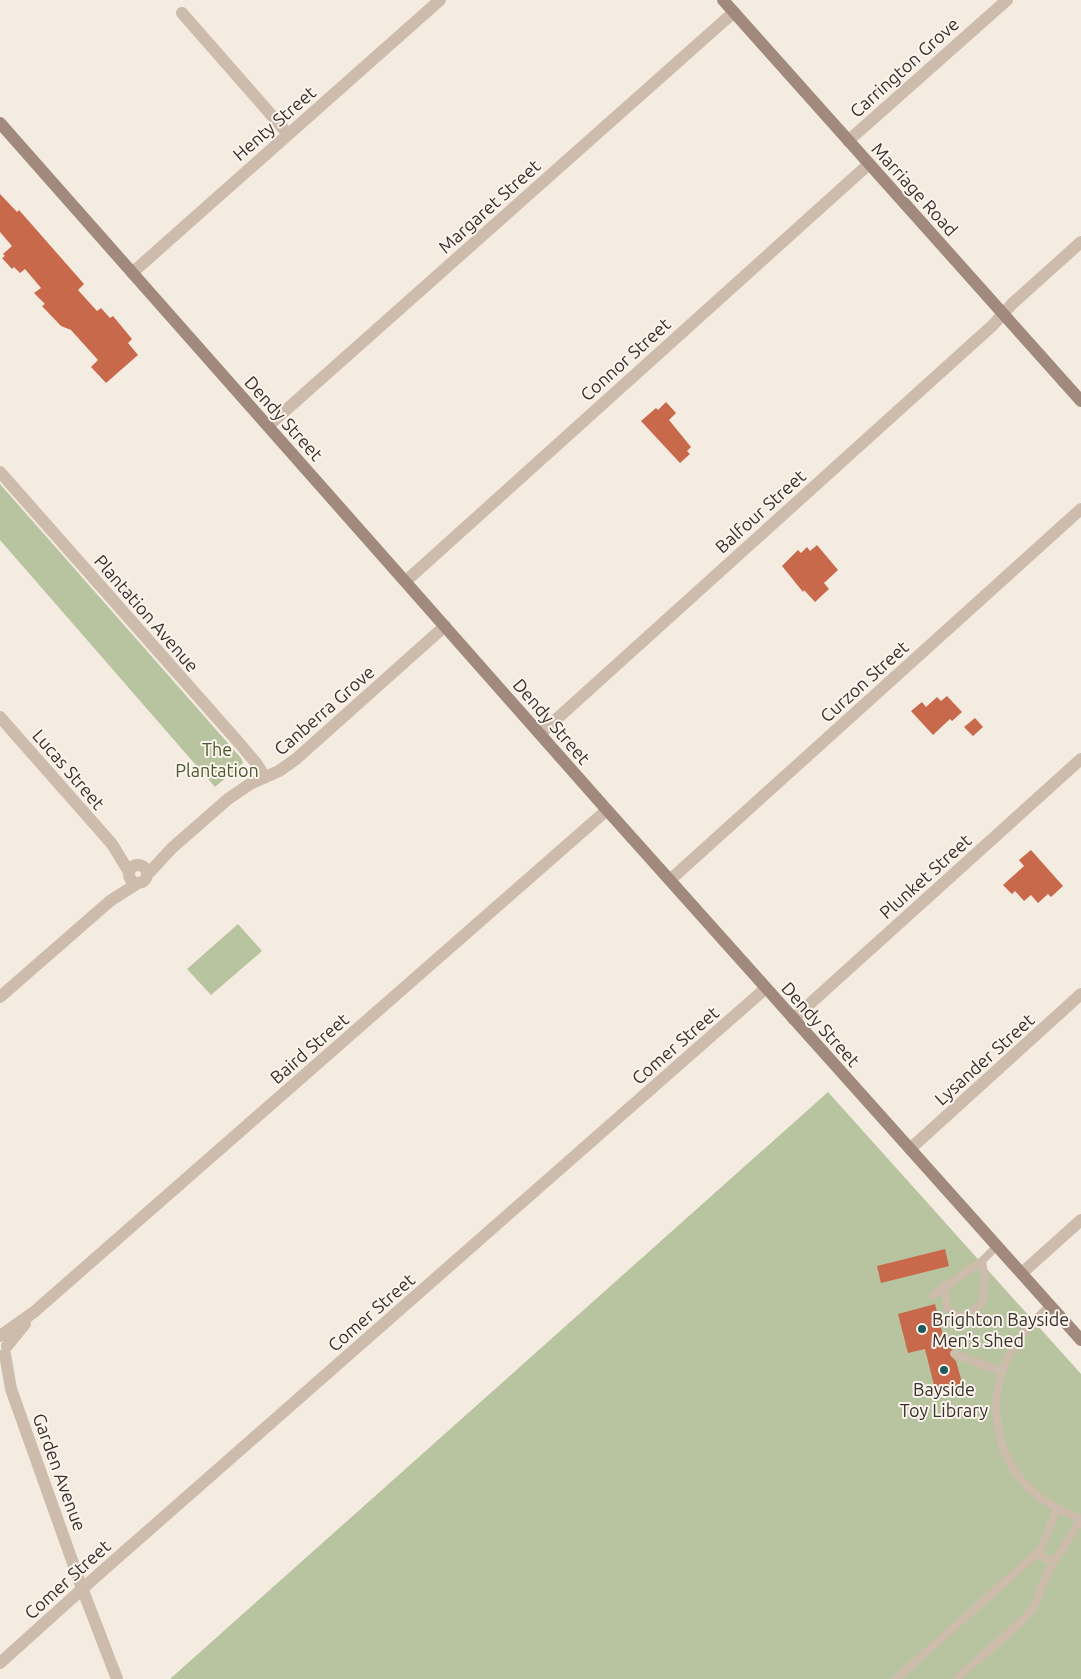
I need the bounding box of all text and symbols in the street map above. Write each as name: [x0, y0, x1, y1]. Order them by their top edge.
street label: Carrington Grove: [846, 13, 962, 121]
street label: Henty Street: [229, 82, 319, 164]
street label: Marriage Road: [868, 138, 962, 240]
street label: Margaret Street: [434, 155, 544, 257]
street label: Connor Street: [576, 313, 674, 405]
street label: Dendy Street: [241, 372, 327, 464]
street label: Balfour Street: [711, 465, 809, 557]
street label: Plantation Avenue: [91, 550, 203, 676]
street label: Curzon Street: [816, 636, 912, 726]
street label: Canberra Grove: [270, 661, 378, 759]
street label: Dendy Street: [510, 674, 594, 768]
street label: Lucas Street: [29, 725, 109, 813]
park label: The Plantation: [175, 739, 259, 780]
street label: Plunket Street: [875, 830, 975, 922]
street label: Dendy Street: [778, 978, 864, 1070]
street label: Comer Street: [628, 1002, 722, 1088]
street label: Baird Street: [266, 1009, 352, 1087]
street label: Lysander Street: [930, 1009, 1038, 1109]
street label: Comer Street: [324, 1269, 418, 1355]
place label: Brighton Bayside Men's Shed: [932, 1309, 1069, 1350]
marker: Brighton Bayside Men's Shed: [916, 1323, 928, 1335]
marker: Bayside Toy Library: [938, 1364, 950, 1376]
place label: Bayside Toy Library: [900, 1379, 989, 1420]
street label: Garden Avenue: [29, 1411, 91, 1533]
street label: Comer Street: [20, 1535, 114, 1623]

